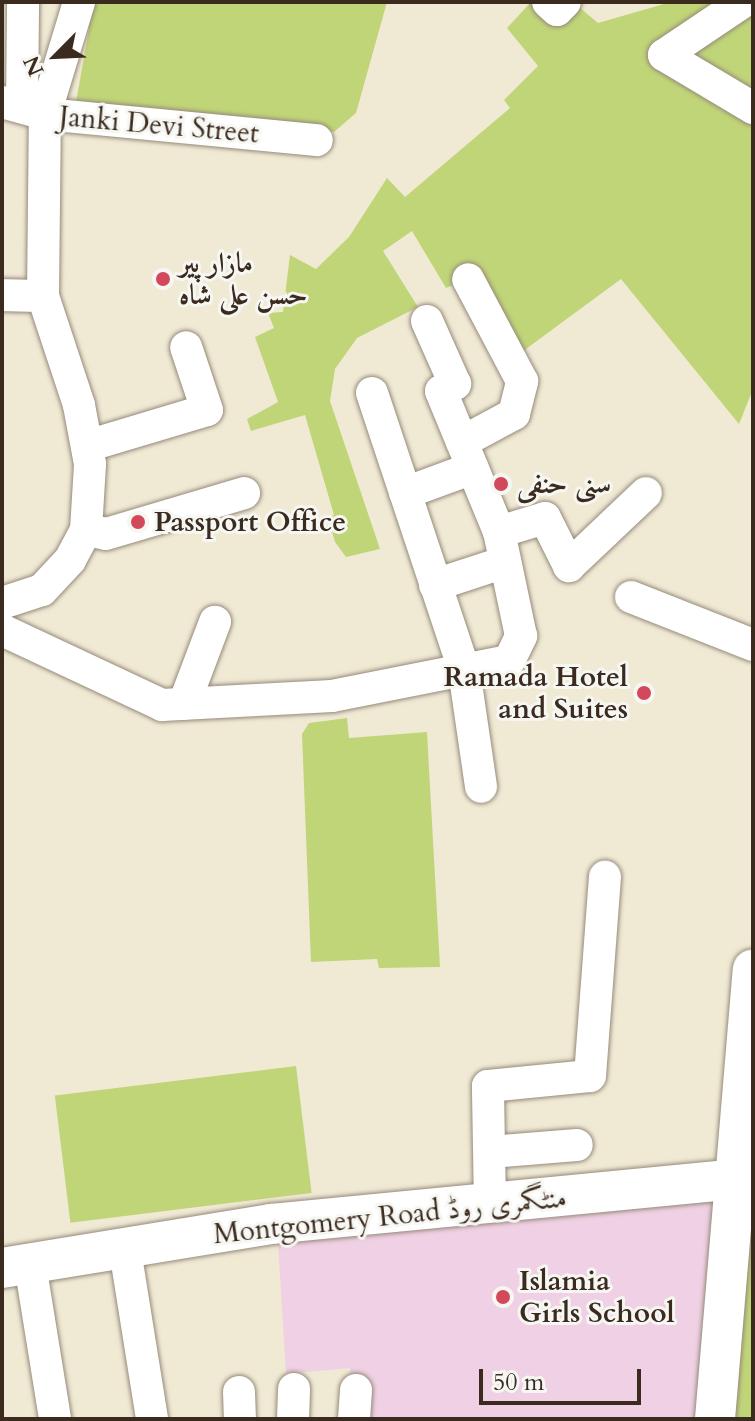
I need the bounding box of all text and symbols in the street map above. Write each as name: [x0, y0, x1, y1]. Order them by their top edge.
north arrow: [16, 16, 96, 96]
text: N: [16, 51, 52, 81]
street label: Janki Devi Street: [58, 100, 260, 150]
place label: مازار پیر حسن علی شاہ: [179, 246, 308, 312]
marker: مازار پیر حسن علی شاہ: [154, 270, 172, 288]
place label: سنی حنفی: [517, 467, 611, 501]
marker: سنی حنفی: [492, 475, 510, 493]
place label: Passport Office: [154, 505, 346, 539]
marker: Passport Office: [129, 513, 147, 531]
place label: Ramada Hotel and Suites: [444, 660, 628, 726]
marker: Ramada Hotel and Suites: [635, 684, 653, 702]
street label: Montgomery Road منٹگمری روڈ: [212, 1181, 568, 1251]
place label: Islamia Girls School: [519, 1264, 675, 1330]
marker: Islamia Girls School: [494, 1288, 512, 1306]
scale bar: [483, 1353, 645, 1403]
text: 50 m: [493, 1366, 544, 1399]

